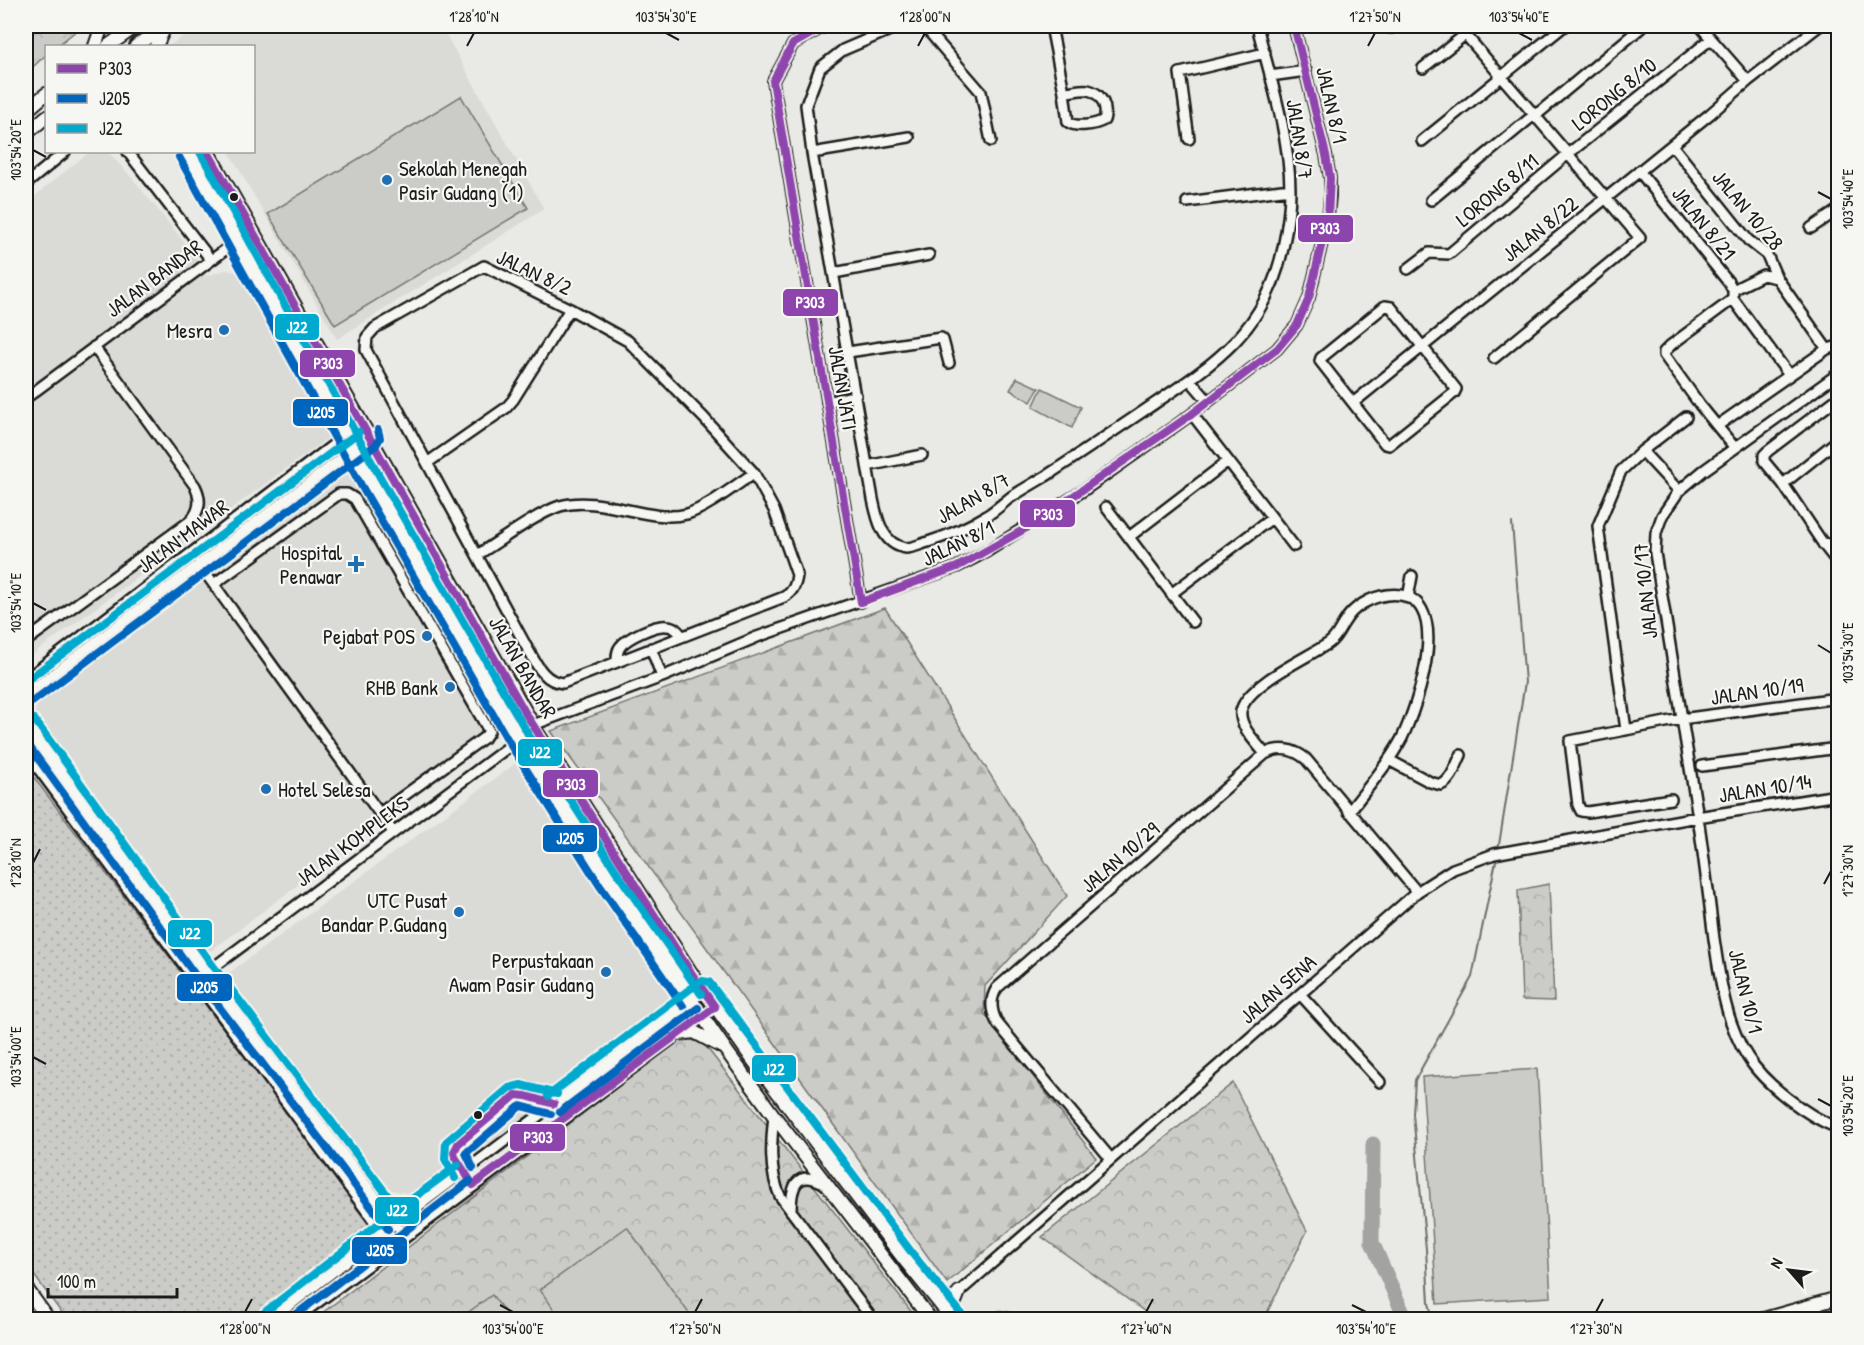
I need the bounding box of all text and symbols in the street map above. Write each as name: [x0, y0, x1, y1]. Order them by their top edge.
text: 1°28'10"N: [449, 6, 499, 27]
text: 103°54'30"E: [635, 6, 697, 27]
text: 1°28'00"N: [900, 6, 950, 27]
text: 1°27'50"N: [1349, 6, 1401, 27]
text: 103°54'40"E: [1489, 6, 1550, 27]
legend: [45, 45, 255, 153]
street label: LORONG 8/10: [1565, 51, 1663, 137]
text: P303: [99, 56, 132, 81]
street label: JALAN 8/1: [1309, 64, 1355, 146]
text: J205: [99, 86, 130, 111]
street label: JALAN 8/7: [1279, 97, 1321, 181]
text: J22: [99, 116, 123, 141]
text: 103°54'20"E: [5, 119, 26, 181]
street label: LORONG 8/11: [1449, 147, 1545, 233]
place label: Sekolah Menegah Pasir Gudang (1): [399, 154, 527, 207]
street label: JALAN 10/28: [1706, 164, 1790, 256]
text: 103°54'40"E: [1837, 168, 1858, 229]
marker: Sekolah Menegah Pasir Gudang (1): [380, 173, 394, 187]
street label: JALAN 8/21: [1665, 180, 1743, 266]
street label: JALAN 8/22: [1496, 189, 1584, 268]
unlabelled marker: [228, 191, 240, 203]
line badge: P303: [1297, 214, 1354, 243]
text: P303: [1310, 217, 1340, 239]
street label: JALAN BANDAR: [100, 232, 208, 324]
street label: JALAN 8/2: [492, 242, 576, 302]
line badge: P303: [782, 288, 839, 317]
text: P303: [795, 291, 825, 313]
line badge: J22: [274, 313, 320, 341]
place label: Mesra: [167, 316, 212, 345]
text: J22: [287, 316, 308, 338]
marker: Mesra: [217, 323, 231, 337]
street label: JALAN JATI: [821, 344, 865, 432]
line badge: P303: [299, 349, 356, 378]
text: P303: [313, 352, 343, 374]
line badge: J205: [292, 398, 349, 427]
text: J205: [307, 401, 335, 423]
street label: JALAN 8/7: [931, 465, 1015, 531]
street label: JALAN MAWAR: [131, 492, 235, 580]
line badge: P303: [1019, 499, 1076, 528]
text: P303: [1033, 503, 1063, 525]
street label: JALAN 8/1: [917, 513, 999, 573]
place label: Hospital Penawar: [280, 538, 342, 591]
street label: JALAN 10/17: [1626, 542, 1664, 640]
marker: Hospital Penawar: [347, 555, 365, 573]
text: 103°54'10"E: [5, 573, 26, 633]
street label: JALAN BANDAR: [482, 610, 564, 724]
place label: Pejabat POS: [323, 622, 415, 651]
text: 103°54'30"E: [1837, 622, 1858, 684]
marker: Pejabat POS: [420, 629, 434, 643]
street label: JALAN 10/19: [1709, 670, 1806, 712]
place label: RHB Bank: [366, 673, 438, 702]
marker: RHB Bank: [443, 680, 457, 694]
line badge: J22: [517, 738, 563, 767]
text: J22: [530, 741, 551, 763]
street label: JALAN 10/14: [1717, 766, 1814, 810]
line badge: P303: [542, 769, 599, 798]
text: P303: [556, 773, 586, 795]
place label: Hotel Selesa: [278, 775, 371, 804]
marker: Hotel Selesa: [259, 782, 273, 796]
street label: JALAN KOMPLEKS: [289, 789, 415, 893]
street label: JALAN 10/29: [1074, 815, 1166, 899]
line badge: J205: [542, 824, 598, 853]
text: J205: [556, 827, 584, 849]
text: 1°28'10"N: [5, 838, 26, 888]
text: 1°27'30"N: [1837, 845, 1858, 897]
place label: UTC Pusat Bandar P.Gudang: [321, 886, 448, 939]
marker: UTC Pusat Bandar P.Gudang: [452, 905, 466, 919]
line badge: J22: [167, 919, 213, 948]
text: J22: [180, 922, 201, 944]
place label: Perpustakaan Awam Pasir Gudang: [449, 946, 594, 999]
street label: JALAN 10/1: [1722, 946, 1770, 1036]
street label: JALAN SENA: [1234, 948, 1322, 1030]
marker: Perpustakaan Awam Pasir Gudang: [599, 965, 613, 979]
line badge: J205: [176, 973, 233, 1002]
text: J205: [190, 976, 218, 998]
text: 103°54'00"E: [5, 1026, 26, 1088]
line badge: J22: [751, 1054, 797, 1083]
text: J22: [764, 1058, 785, 1080]
text: 103°54'20"E: [1837, 1075, 1858, 1137]
unlabelled marker: [472, 1109, 484, 1121]
line badge: P303: [509, 1123, 566, 1152]
text: P303: [523, 1126, 553, 1148]
line badge: J22: [374, 1196, 420, 1225]
text: J22: [387, 1199, 408, 1221]
line badge: J205: [351, 1236, 408, 1265]
text: J205: [366, 1239, 394, 1261]
north arrow: [1759, 1240, 1819, 1300]
text: N: [1764, 1254, 1788, 1272]
scale bar: [48, 1261, 177, 1299]
text: 100 m: [57, 1269, 96, 1294]
text: 1°28'00"N: [220, 1318, 270, 1339]
text: 103°54'00"E: [482, 1318, 544, 1339]
text: 1°27'50"N: [669, 1318, 721, 1339]
text: 1°27'40"N: [1121, 1318, 1171, 1339]
text: 103°54'10"E: [1336, 1318, 1396, 1339]
text: 1°27'30"N: [1570, 1318, 1622, 1339]

